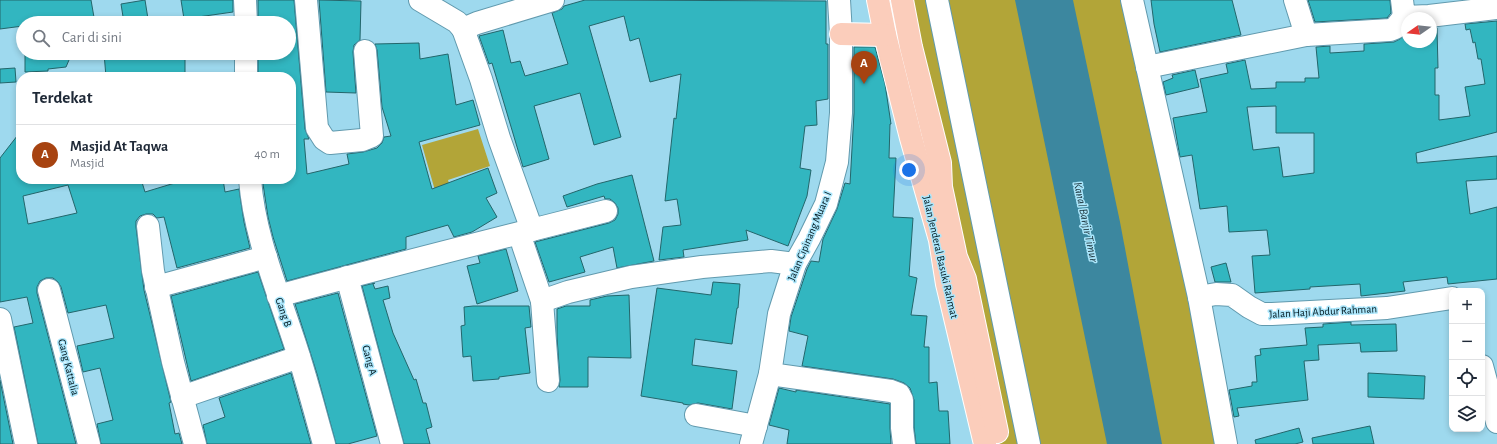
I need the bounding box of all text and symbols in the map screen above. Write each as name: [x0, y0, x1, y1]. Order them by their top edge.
north arrow: [1401, 12, 1437, 48]
search box: [16, 16, 296, 60]
icon: search: [30, 27, 52, 49]
text: Cari di sini: [62, 30, 122, 45]
pin: A: [851, 51, 877, 84]
text: Terdekat: [32, 89, 92, 106]
text: Masjid At Taqwa: [70, 139, 168, 154]
text: A: [41, 148, 49, 161]
text: 40 m: [254, 148, 280, 161]
text: Masjid: [70, 157, 104, 170]
your location: [899, 160, 919, 180]
water label: Kanal Banjir Timur: [1071, 181, 1101, 264]
street label: Jalan Cipinang Muara I: [786, 190, 833, 282]
street label: Jalan Jenderal Basuki Rahmat: [921, 195, 960, 320]
map controls: [1449, 288, 1485, 432]
button: +: [1449, 288, 1485, 324]
street label: Gang B: [273, 296, 294, 328]
street label: Jalan Haji Abdur Rahman: [1269, 303, 1377, 320]
button: −: [1449, 324, 1485, 360]
street label: Gang Kattalia: [56, 338, 81, 397]
street label: Gang A: [360, 344, 379, 377]
button: locate: [1449, 360, 1485, 396]
button: layers: [1449, 396, 1485, 432]

